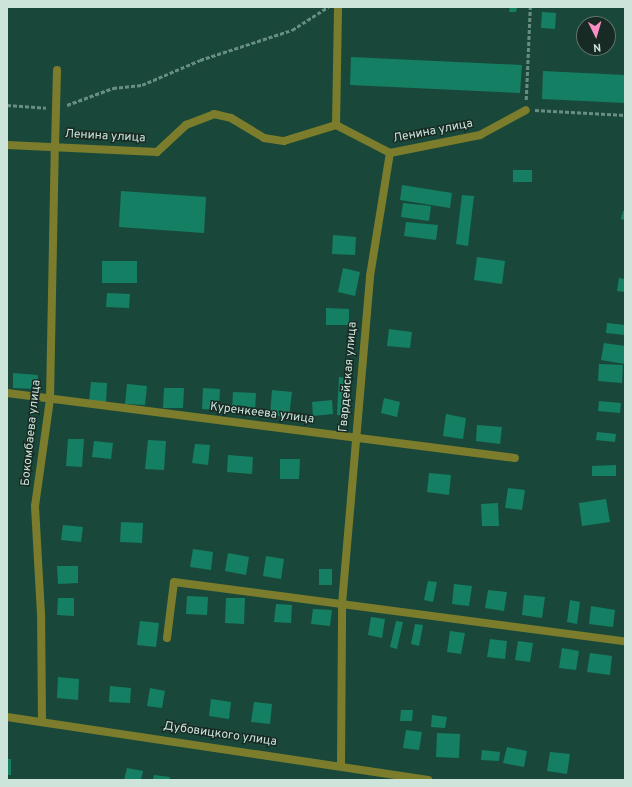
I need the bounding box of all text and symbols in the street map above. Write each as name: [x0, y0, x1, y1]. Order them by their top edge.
north arrow: [576, 16, 616, 56]
text: N: [592, 40, 602, 54]
street label: Ленина улица: [392, 117, 474, 147]
street label: Ленина улица: [64, 128, 146, 146]
street label: Гвардейская улица: [337, 321, 361, 433]
street label: Бокомбаева улица: [19, 379, 45, 487]
street label: Куренкеева улица: [209, 400, 315, 428]
street label: Дубовицкого улица: [162, 720, 278, 750]

